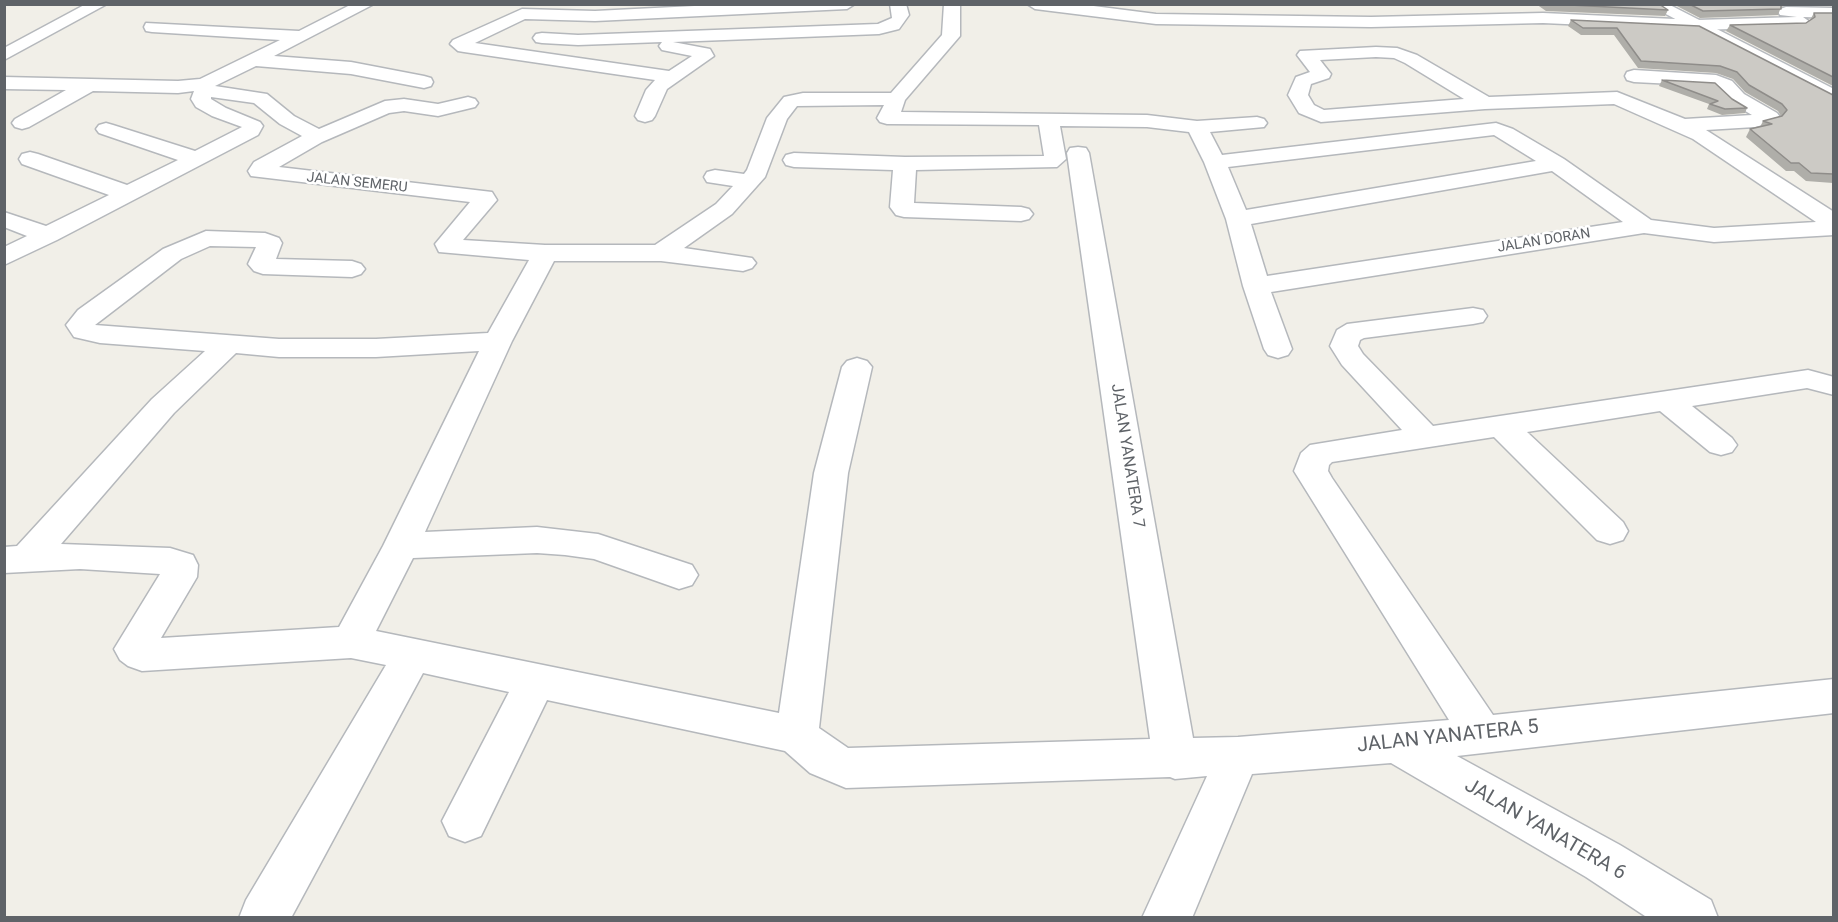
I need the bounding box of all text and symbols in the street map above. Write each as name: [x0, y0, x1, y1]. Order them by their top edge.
street label: JALAN SEMERU: [306, 169, 408, 197]
street label: JALAN DORAN: [1496, 225, 1592, 257]
street label: JALAN YANATERA 7: [1106, 382, 1148, 530]
street label: JALAN YANATERA 5: [1356, 716, 1540, 758]
street label: JALAN YANATERA 6: [1460, 774, 1630, 886]

